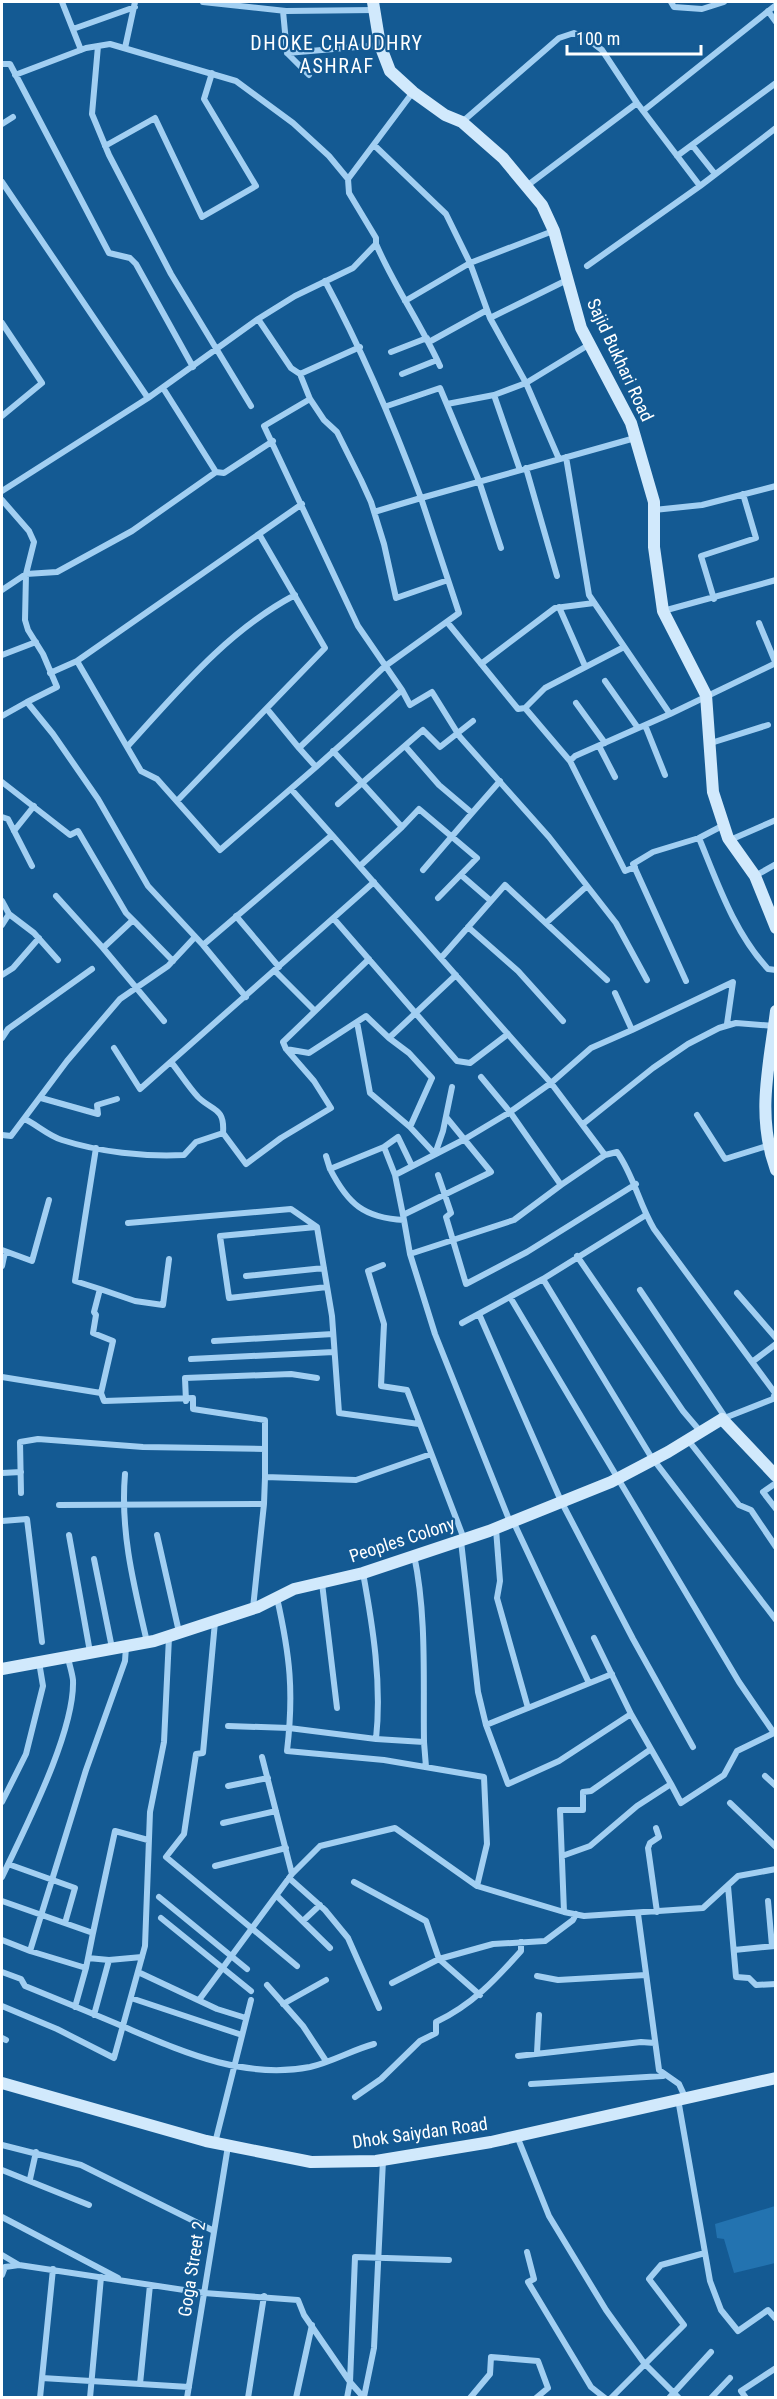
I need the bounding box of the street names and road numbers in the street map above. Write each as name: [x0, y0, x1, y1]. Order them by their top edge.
street label: Sajid Bukhari Road: [583, 295, 658, 425]
street label: Peoples Colony: [346, 1512, 458, 1566]
street label: Dhok Saiydan Road: [351, 2113, 489, 2152]
street label: Goga Street 2: [174, 2220, 209, 2318]

